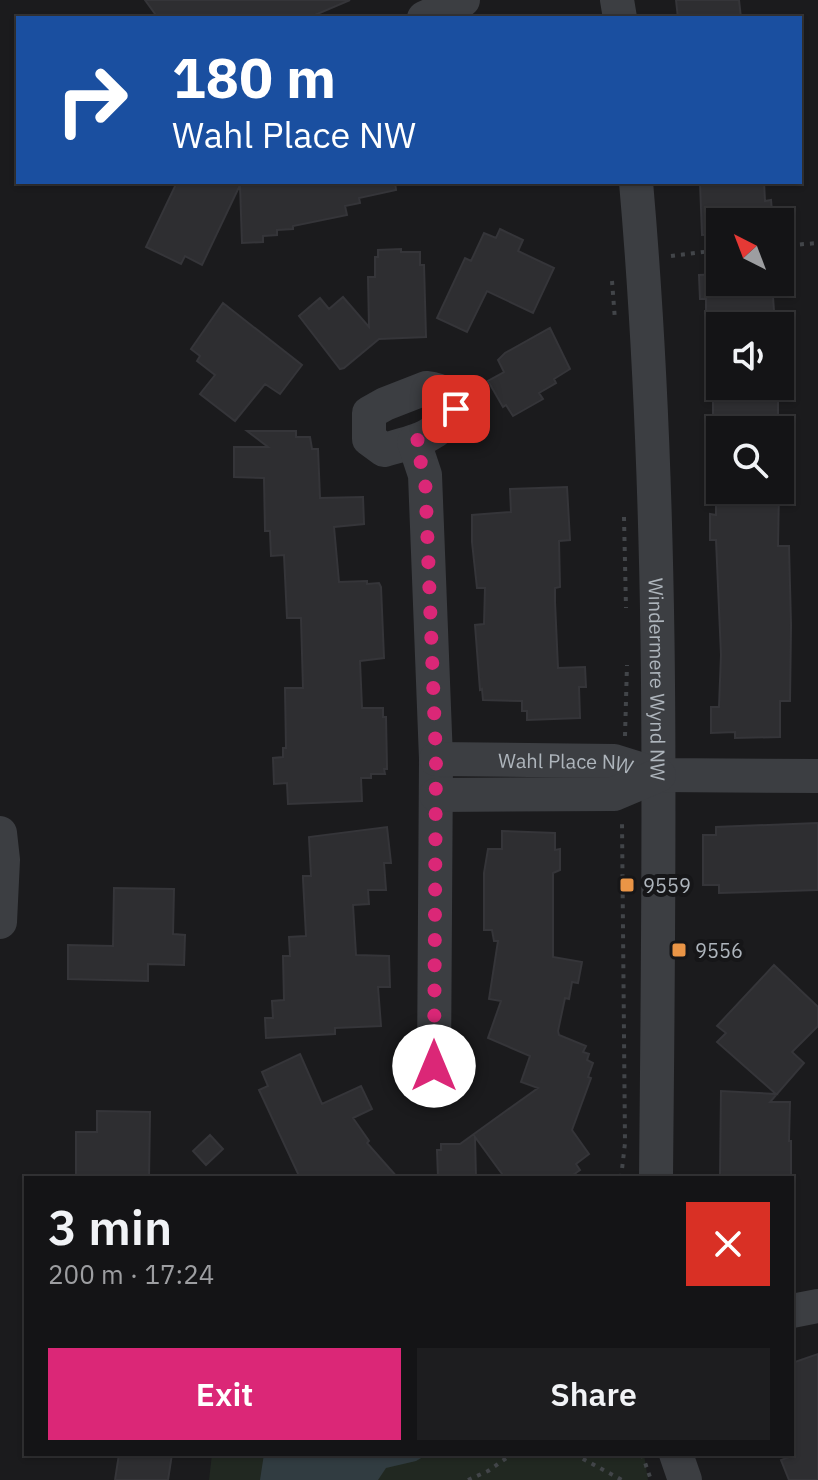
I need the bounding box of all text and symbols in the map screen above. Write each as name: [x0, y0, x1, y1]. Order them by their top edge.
text: 180 m: [172, 41, 336, 113]
icon: right: [40, 48, 144, 152]
text: Wahl Place NW: [172, 111, 416, 158]
north arrow: [706, 208, 794, 296]
map controls: [706, 208, 794, 504]
button: sound: [706, 312, 794, 400]
pin: [422, 375, 490, 443]
icon: arrive: [434, 387, 478, 431]
button: search: [706, 416, 794, 504]
street label: Windermere Wynd NW: [643, 578, 672, 781]
street label: Wahl Place NW: [498, 746, 637, 780]
place label: 9559: [643, 872, 691, 899]
marker: 9559: [618, 876, 636, 894]
place label: 9556: [695, 937, 743, 964]
marker: 9556: [670, 941, 688, 959]
position arrow: [392, 1024, 476, 1108]
text: 3 min: [48, 1196, 172, 1258]
button: close: [686, 1202, 770, 1286]
text: 200 m · 17:24: [48, 1257, 214, 1291]
button: Exit: [48, 1348, 401, 1440]
button: Share: [417, 1348, 770, 1440]

